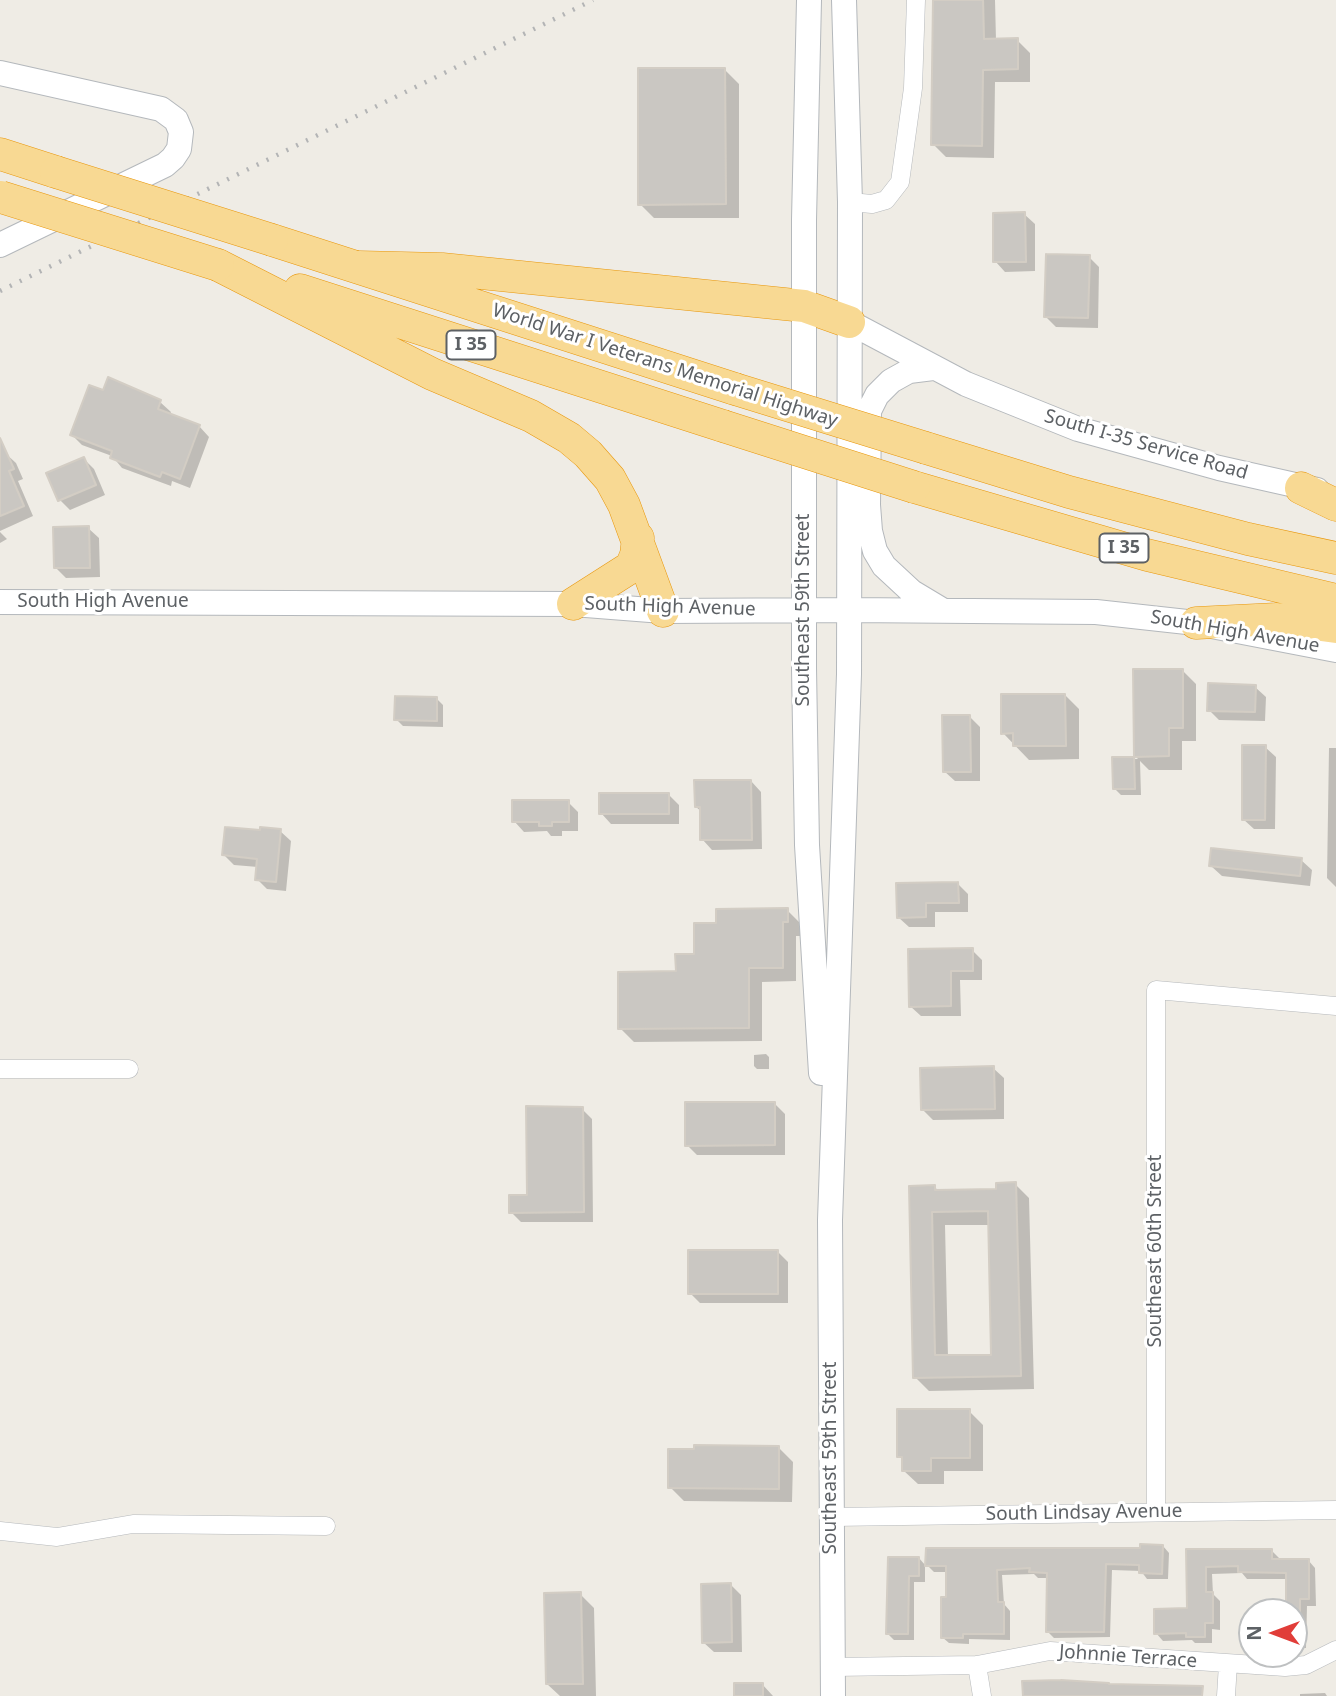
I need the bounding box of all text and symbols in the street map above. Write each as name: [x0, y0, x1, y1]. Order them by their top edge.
street label: World War I Veterans Memorial Highway: [490, 299, 840, 433]
road number: I 35: [447, 330, 496, 360]
street label: South I-35 Service Road: [1042, 405, 1250, 485]
street label: Southeast 59th Street: [793, 514, 815, 706]
road number: I 35: [1100, 534, 1148, 562]
street label: South High Avenue: [17, 591, 189, 613]
street label: South High Avenue: [584, 593, 756, 621]
street label: South High Avenue: [1149, 606, 1321, 658]
street label: Southeast 60th Street: [1145, 1155, 1167, 1347]
street label: Southeast 59th Street: [820, 1362, 842, 1554]
street label: South Lindsay Avenue: [986, 1500, 1182, 1526]
north arrow: [1238, 1598, 1308, 1668]
text: N: [1241, 1625, 1267, 1641]
street label: Johnnie Terrace: [1058, 1641, 1198, 1673]

